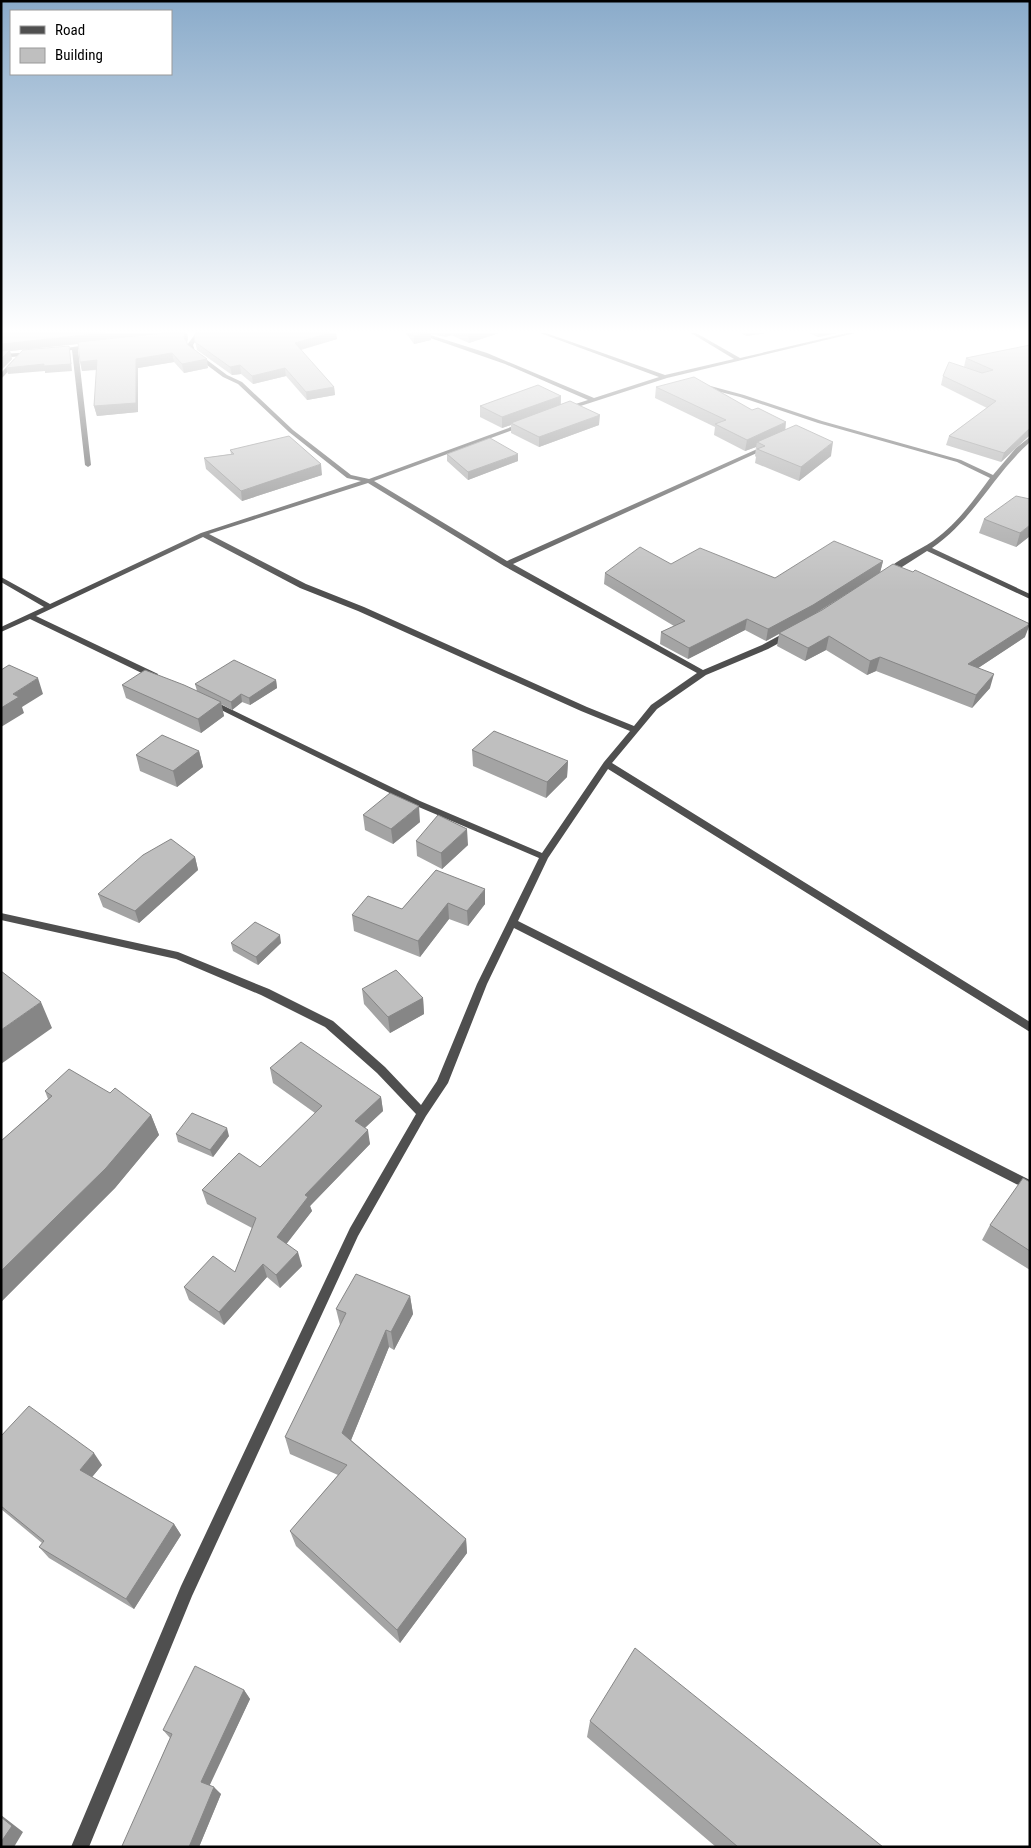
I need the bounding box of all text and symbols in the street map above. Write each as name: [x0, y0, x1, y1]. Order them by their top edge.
legend: [10, 10, 172, 75]
text: Road: [55, 21, 85, 39]
text: Building: [55, 46, 103, 64]

